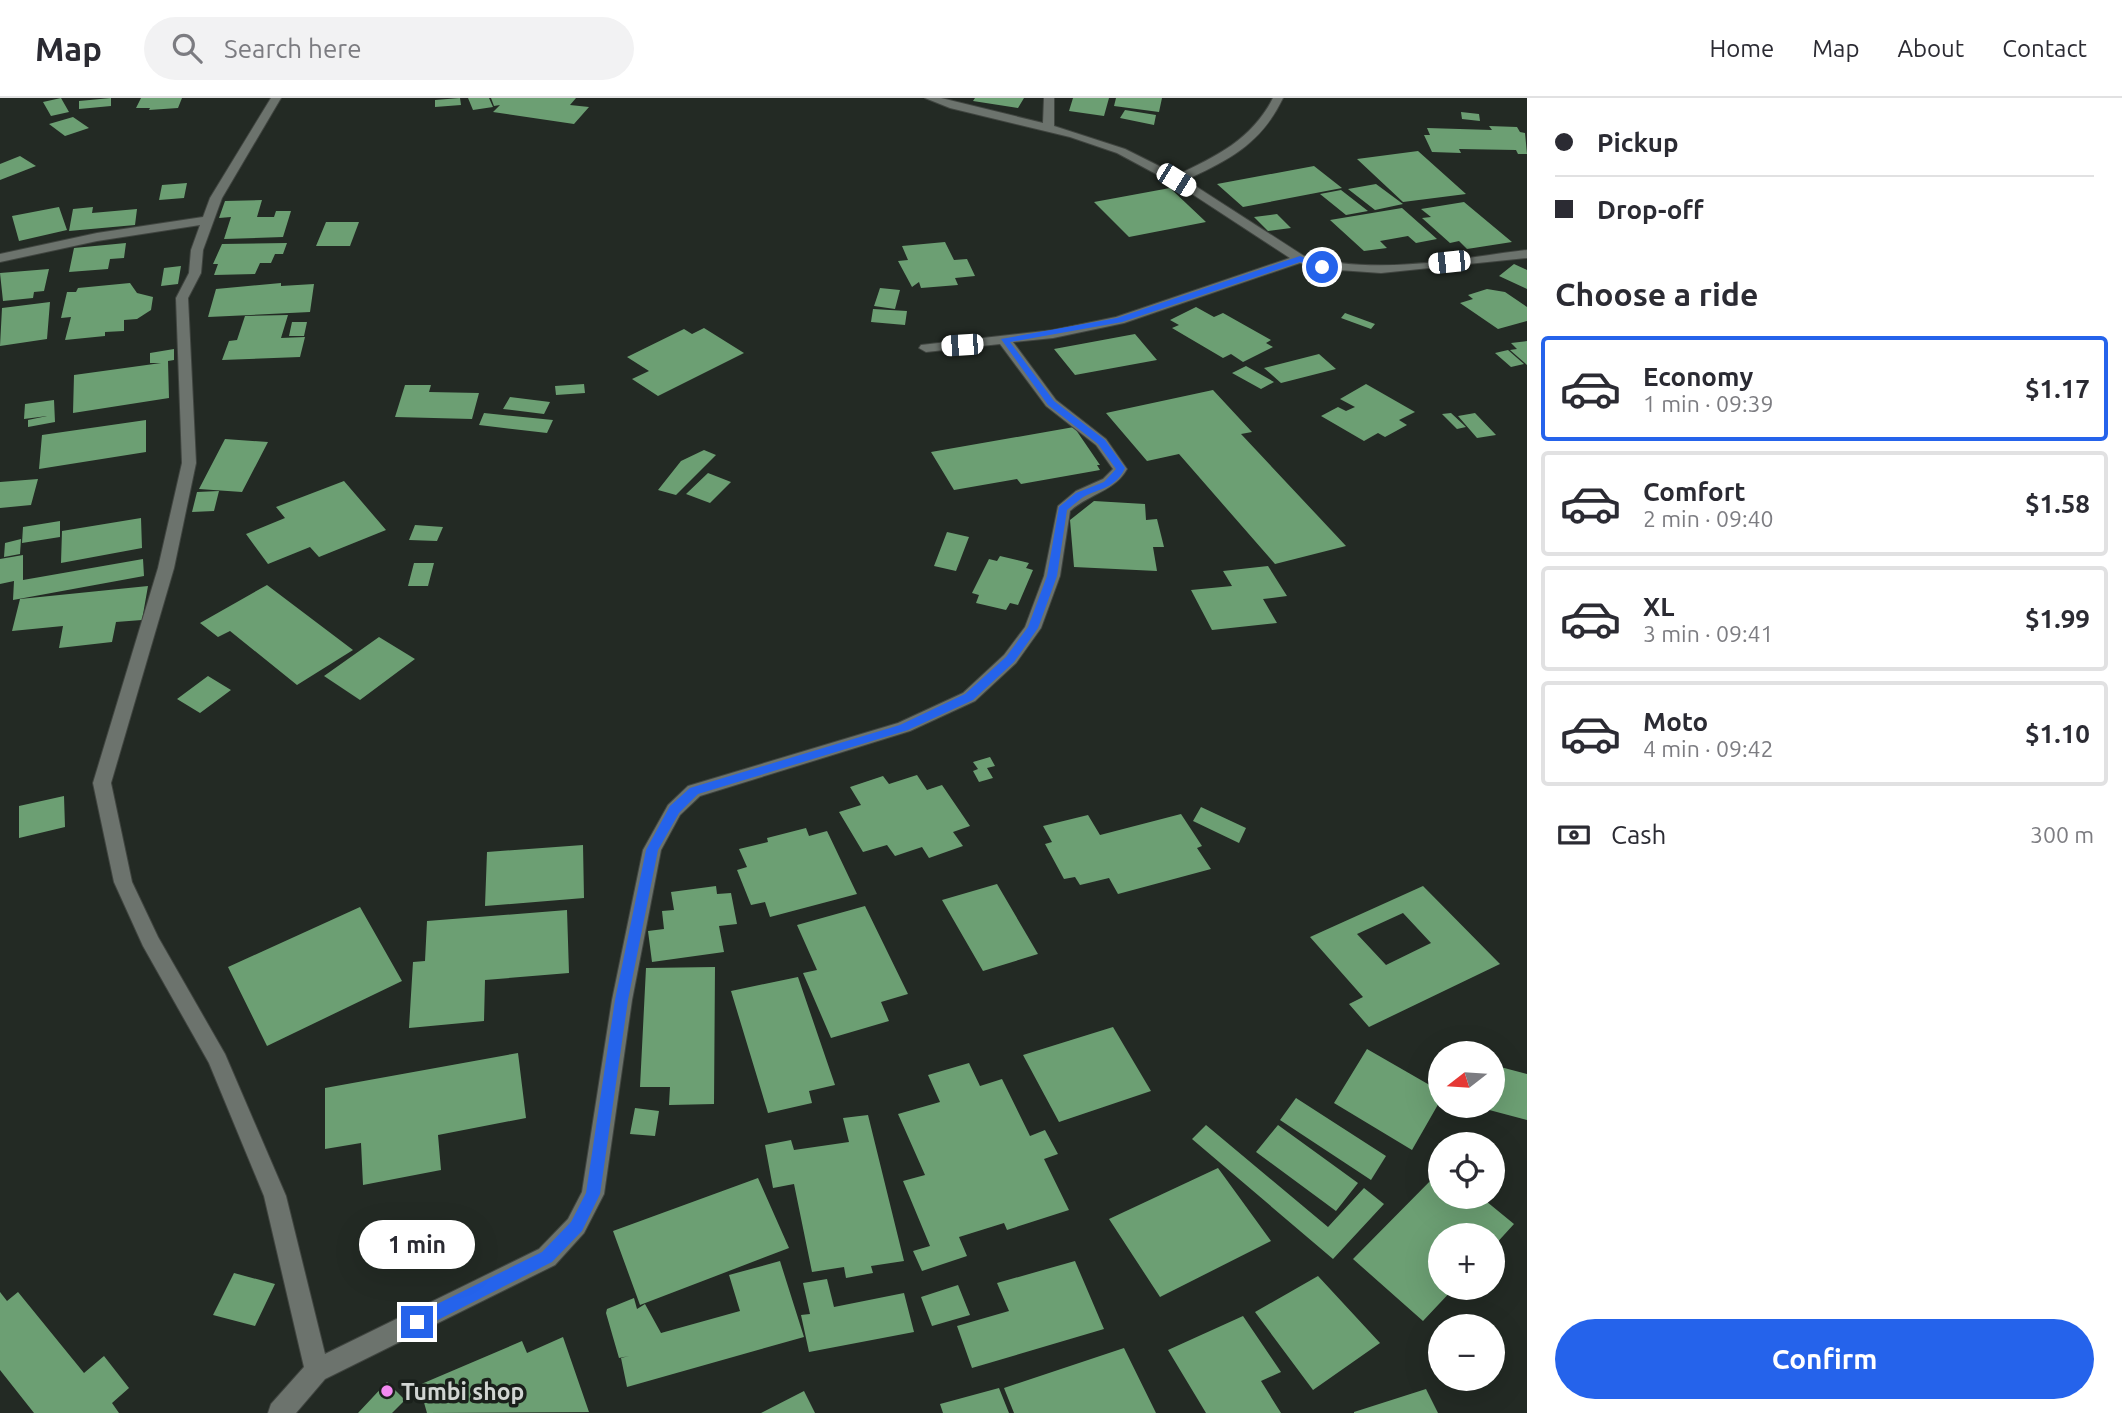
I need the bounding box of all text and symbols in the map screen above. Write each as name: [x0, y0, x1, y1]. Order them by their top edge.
search box: [144, 17, 634, 80]
icon: search: [168, 29, 206, 67]
text: Map: [35, 30, 102, 67]
text: Search here: [224, 34, 362, 63]
text: Home: [1709, 35, 1774, 62]
text: Map: [1812, 35, 1859, 62]
text: About: [1897, 35, 1964, 62]
text: Contact: [2002, 35, 2087, 62]
text: Pickup: [1597, 128, 1679, 157]
car: [1153, 160, 1200, 200]
text: Drop-off: [1597, 195, 1704, 224]
car: [1428, 249, 1471, 275]
route start: [1306, 251, 1338, 283]
text: Choose a ride: [1555, 276, 1758, 312]
car: [941, 333, 984, 357]
icon: car: [1559, 357, 1622, 420]
text: Economy: [1643, 362, 1753, 391]
text: $1.17: [2025, 374, 2090, 403]
text: 1 min · 09:39: [1643, 391, 1774, 416]
icon: car: [1559, 472, 1622, 535]
text: Comfort: [1643, 477, 1746, 506]
text: $1.58: [2025, 489, 2090, 518]
text: 2 min · 09:40: [1643, 506, 1774, 531]
icon: car: [1559, 587, 1622, 650]
text: XL: [1643, 592, 1674, 621]
text: $1.99: [2025, 604, 2090, 633]
text: 3 min · 09:41: [1643, 621, 1774, 646]
icon: car: [1559, 702, 1622, 765]
text: Moto: [1643, 707, 1708, 736]
text: $1.10: [2025, 719, 2090, 748]
text: 4 min · 09:42: [1643, 736, 1774, 761]
icon: cash: [1555, 816, 1593, 854]
text: Cash: [1611, 820, 1666, 849]
text: 300 m: [2030, 822, 2094, 847]
north arrow: [1428, 1041, 1505, 1118]
map controls: [1428, 1041, 1505, 1391]
button: locate: [1428, 1132, 1505, 1209]
callout: 1 min: [359, 1220, 475, 1270]
button: +: [1428, 1223, 1505, 1300]
text: 1 min: [388, 1232, 446, 1257]
route end: [401, 1306, 433, 1338]
button: −: [1428, 1314, 1505, 1391]
button: Confirm: [1555, 1319, 2094, 1399]
place label: Tumbi shop: [401, 1379, 524, 1404]
marker: Tumbi shop: [379, 1383, 395, 1399]

